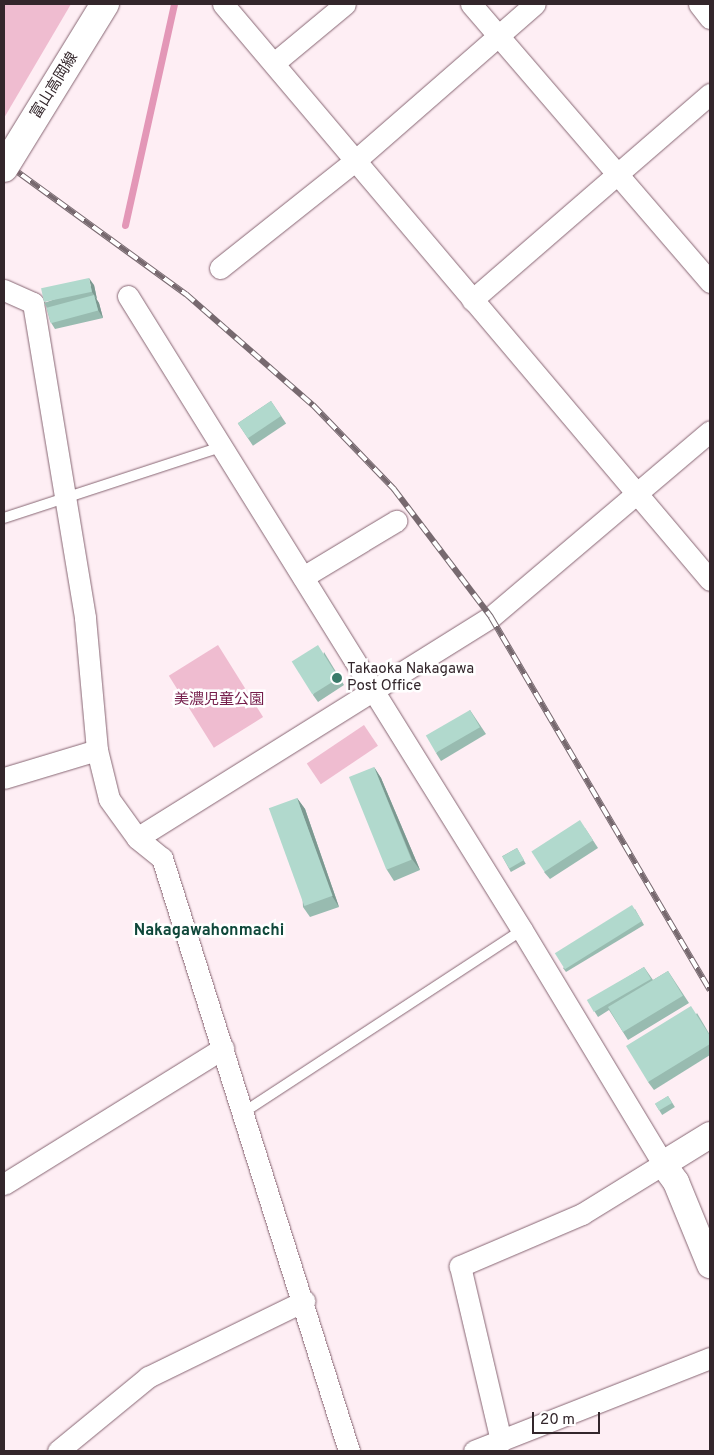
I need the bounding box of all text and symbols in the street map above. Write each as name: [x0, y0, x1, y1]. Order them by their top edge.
street label: 富山高岡線: [27, 49, 83, 123]
place label: Takaoka Nakagawa Post Office: [347, 660, 474, 695]
marker: Takaoka Nakagawa Post Office: [331, 672, 343, 684]
park label: 美濃児童公園: [174, 692, 264, 710]
district label: Nakagawahonmachi: [134, 921, 284, 941]
scale bar: [534, 1402, 602, 1434]
text: 20 m: [540, 1411, 575, 1430]

